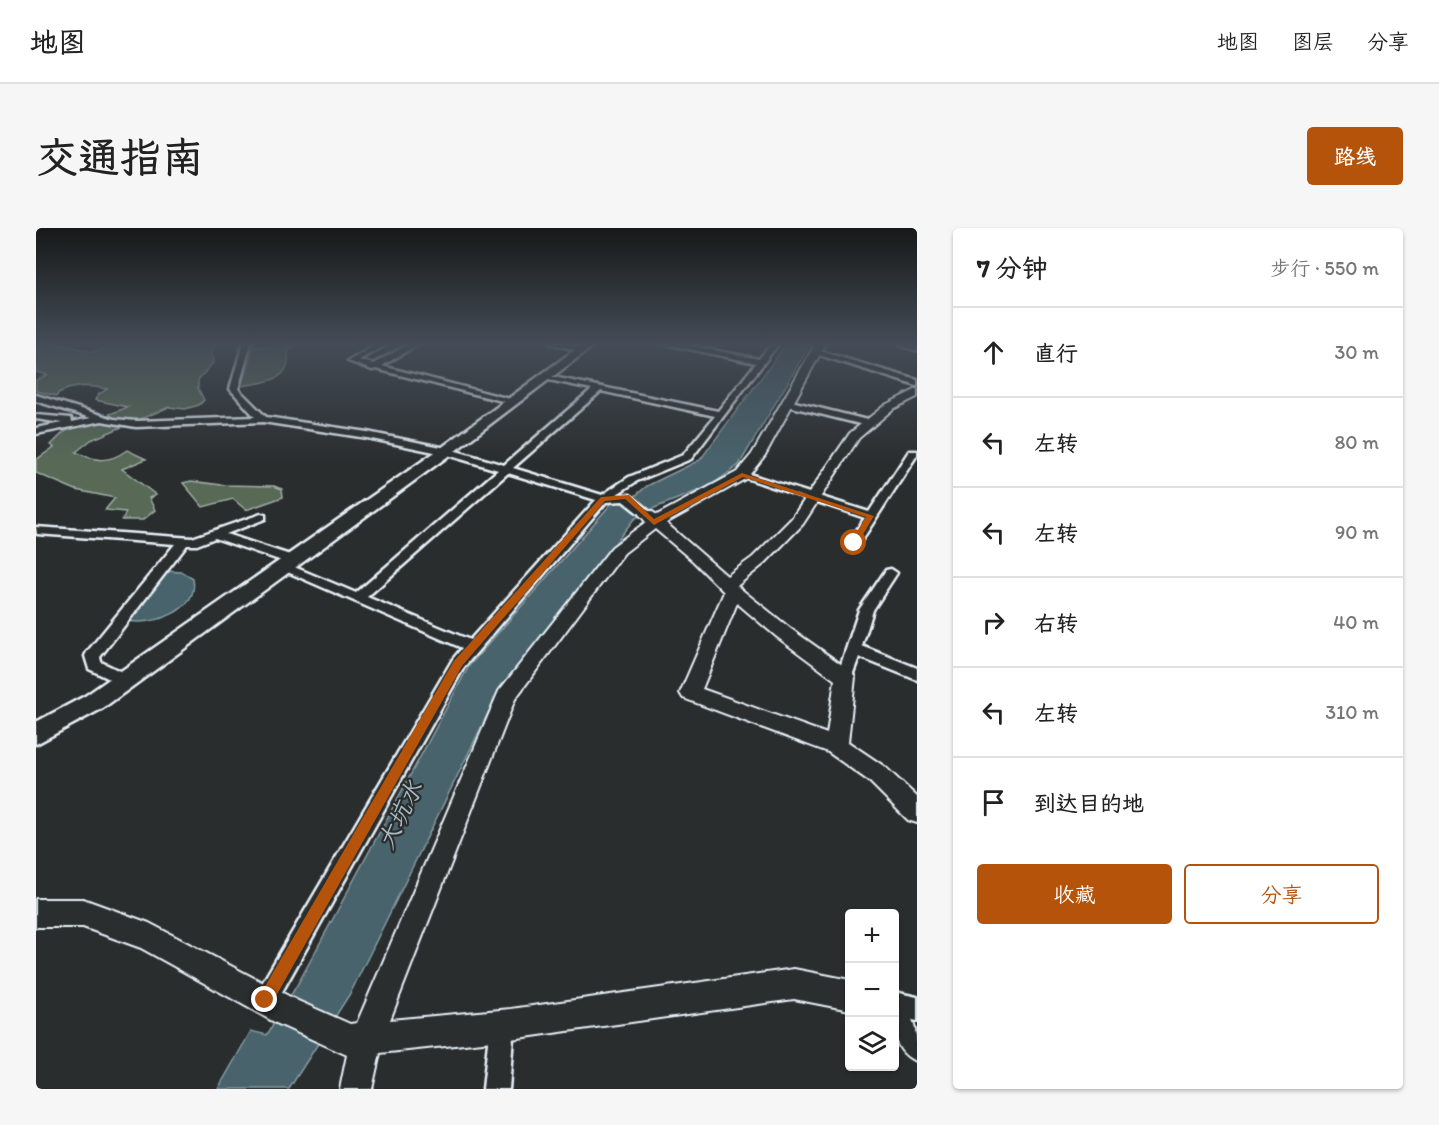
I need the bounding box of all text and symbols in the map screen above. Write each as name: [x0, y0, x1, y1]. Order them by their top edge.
text: 地图: [30, 25, 86, 59]
text: 地图: [1217, 29, 1259, 54]
text: 图层: [1292, 29, 1334, 54]
text: 分享: [1367, 29, 1409, 54]
button: 路线: [1307, 127, 1403, 185]
text: 交通指南: [36, 132, 204, 183]
text: 7 分钟: [977, 252, 1048, 284]
text: 步行 · 550 m: [1271, 256, 1379, 280]
icon: ahead: [977, 336, 1010, 369]
text: 直行: [1034, 340, 1078, 367]
text: 30 m: [1334, 340, 1379, 364]
icon: left: [977, 426, 1010, 459]
text: 左转: [1034, 430, 1078, 457]
text: 80 m: [1334, 430, 1379, 454]
icon: left: [977, 516, 1010, 549]
text: 左转: [1034, 520, 1078, 547]
text: 90 m: [1335, 520, 1379, 544]
route start: [840, 529, 866, 555]
icon: right: [977, 606, 1010, 639]
text: 右转: [1034, 610, 1078, 637]
text: 40 m: [1333, 610, 1379, 634]
icon: left: [977, 696, 1010, 729]
text: 左转: [1034, 700, 1078, 727]
text: 310 m: [1325, 700, 1379, 724]
water label: 大坑水: [371, 775, 429, 853]
icon: arrive: [977, 786, 1010, 819]
text: 到达目的地: [1034, 790, 1144, 817]
button: 收藏: [977, 864, 1172, 924]
button: 分享: [1184, 864, 1379, 924]
map controls: [845, 909, 899, 1071]
button: +: [845, 909, 899, 963]
button: −: [845, 963, 899, 1017]
route end: [251, 986, 277, 1012]
button: layers: [845, 1017, 899, 1071]

